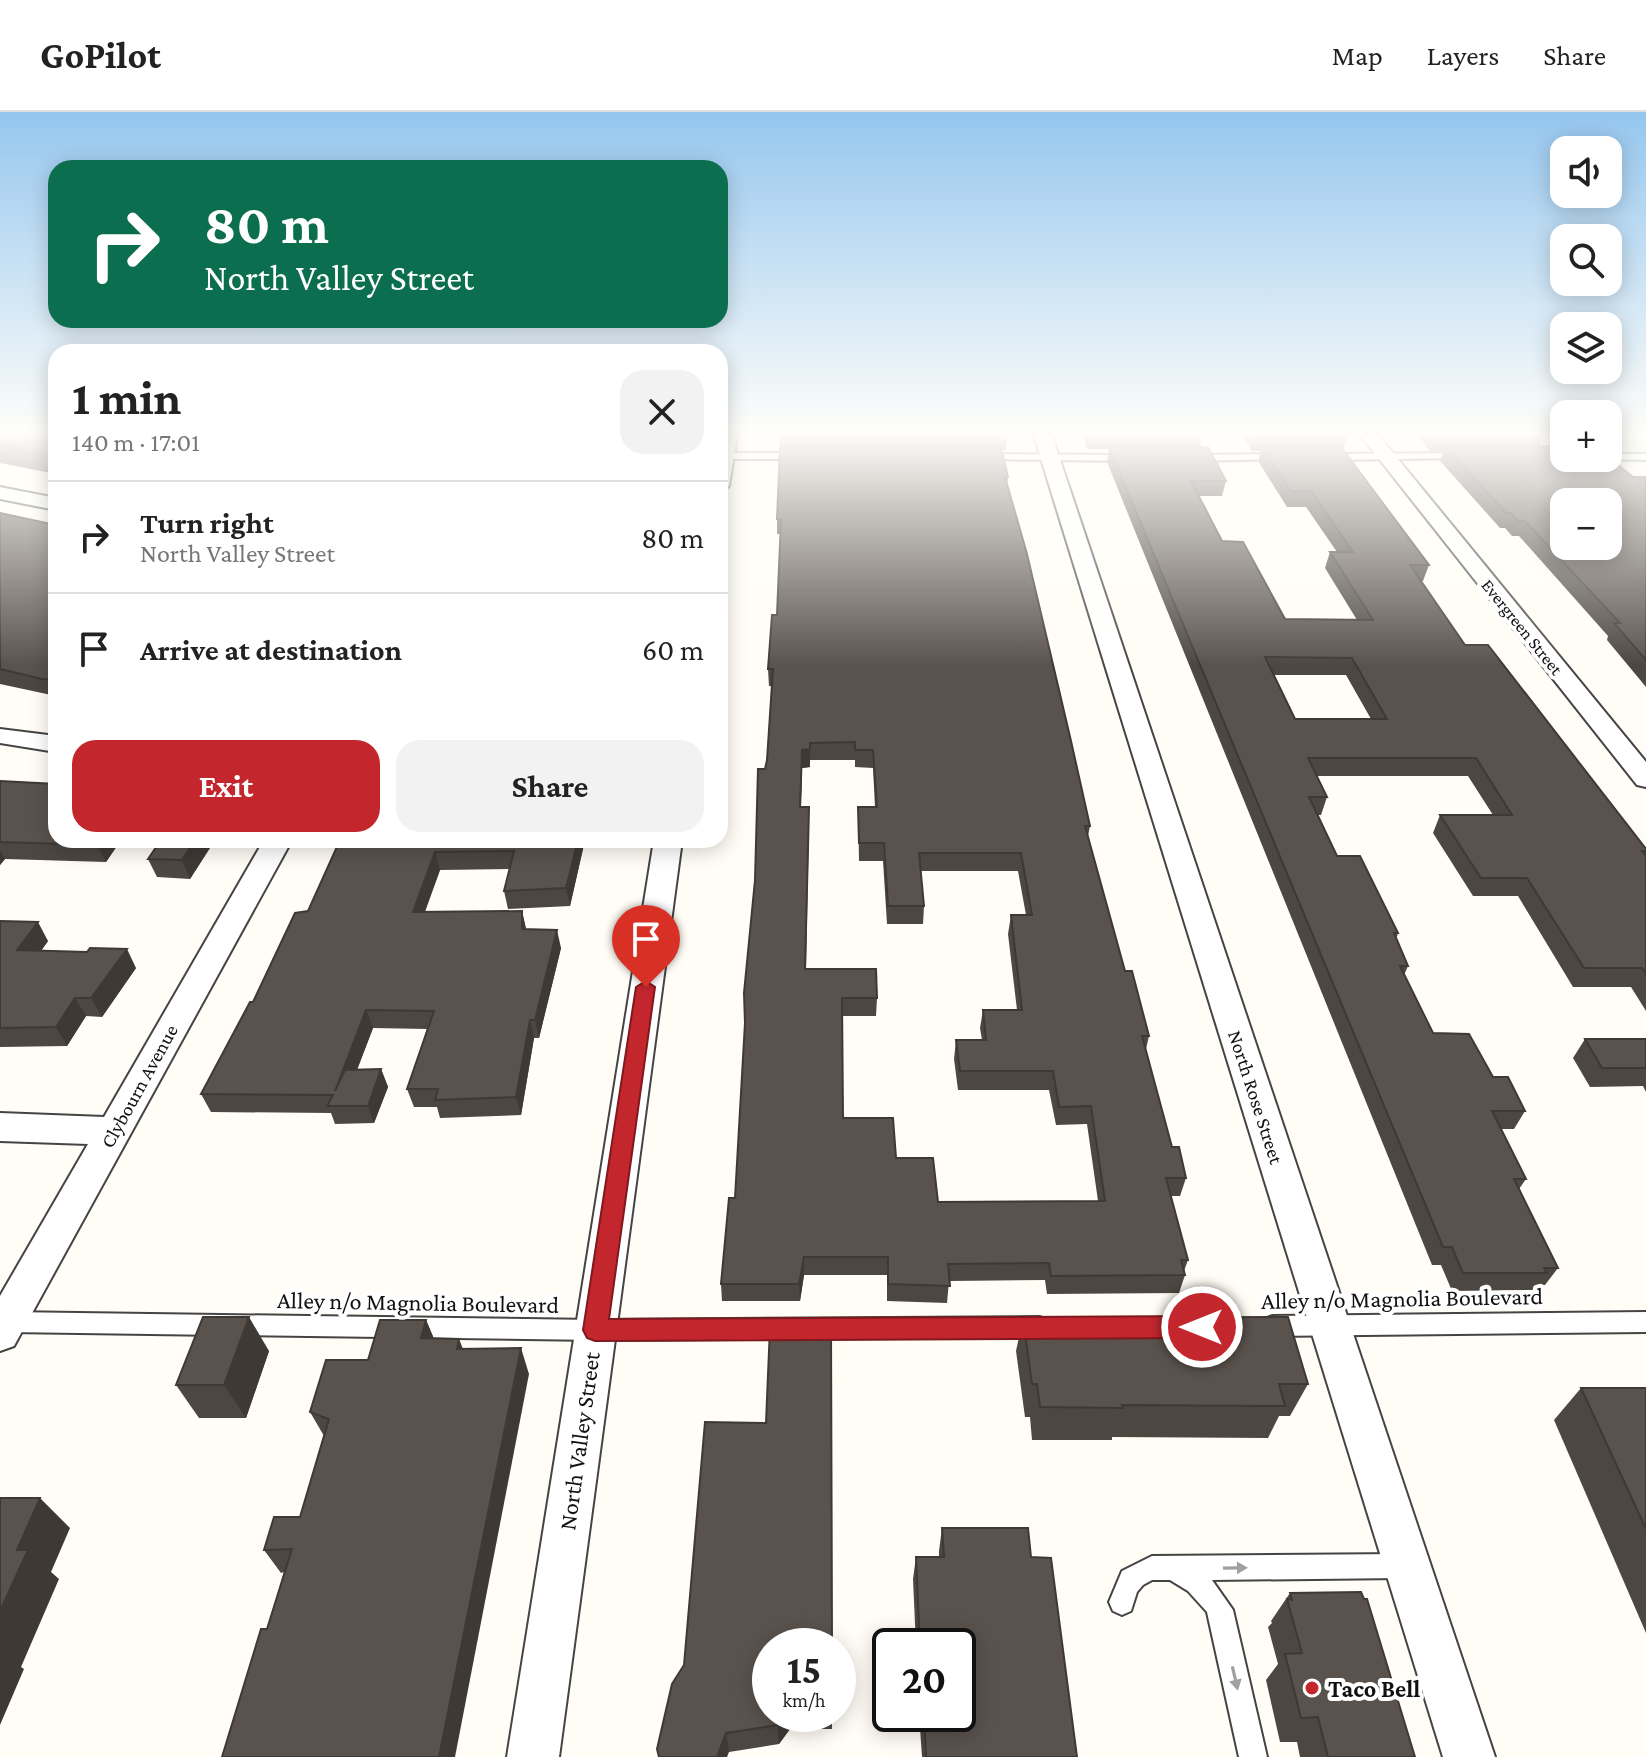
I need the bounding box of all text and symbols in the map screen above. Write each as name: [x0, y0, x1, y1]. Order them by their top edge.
text: GoPilot: [40, 34, 161, 76]
text: Map: [1332, 40, 1383, 71]
text: Layers: [1427, 40, 1499, 71]
text: Share: [1543, 40, 1606, 71]
map controls: [1550, 136, 1622, 560]
button: sound: [1550, 136, 1622, 208]
icon: right: [72, 192, 176, 296]
text: 80 m: [204, 193, 329, 255]
button: search: [1550, 224, 1622, 296]
text: North Valley Street: [204, 258, 474, 298]
button: layers: [1550, 312, 1622, 384]
button: close: [620, 370, 704, 454]
text: 1 min: [72, 371, 181, 424]
button: +: [1550, 400, 1622, 472]
text: 140 m · 17:01: [72, 428, 200, 457]
button: −: [1550, 488, 1622, 560]
text: Turn right: [140, 506, 274, 539]
icon: right: [72, 515, 116, 559]
text: 80 m: [641, 521, 704, 554]
text: North Valley Street: [140, 539, 335, 568]
street label: Evergreen Street: [1477, 575, 1567, 680]
icon: arrive: [72, 627, 116, 671]
text: Arrive at destination: [140, 633, 402, 666]
text: 60 m: [642, 633, 704, 666]
button: Exit: [72, 740, 380, 832]
button: Share: [396, 740, 704, 832]
pin: [612, 905, 680, 987]
icon: arrive: [624, 917, 668, 961]
street label: Clybourn Avenue: [96, 1020, 183, 1152]
street label: North Rose Street: [1224, 1027, 1288, 1167]
street label: Alley n/o Magnolia Boulevard: [1261, 1282, 1544, 1314]
position arrow: [1160, 1285, 1244, 1369]
street label: Alley n/o Magnolia Boulevard: [277, 1286, 560, 1318]
street label: North Valley Street: [553, 1349, 605, 1532]
one-way arrow: [1223, 1562, 1248, 1574]
speed limit sign: 20: [872, 1628, 976, 1732]
text: 15: [787, 1647, 821, 1692]
one-way arrow: [1229, 1666, 1242, 1691]
place label: Taco Bell: [1328, 1675, 1420, 1702]
marker: Taco Bell: [1303, 1679, 1321, 1697]
text: km/h: [782, 1689, 826, 1711]

